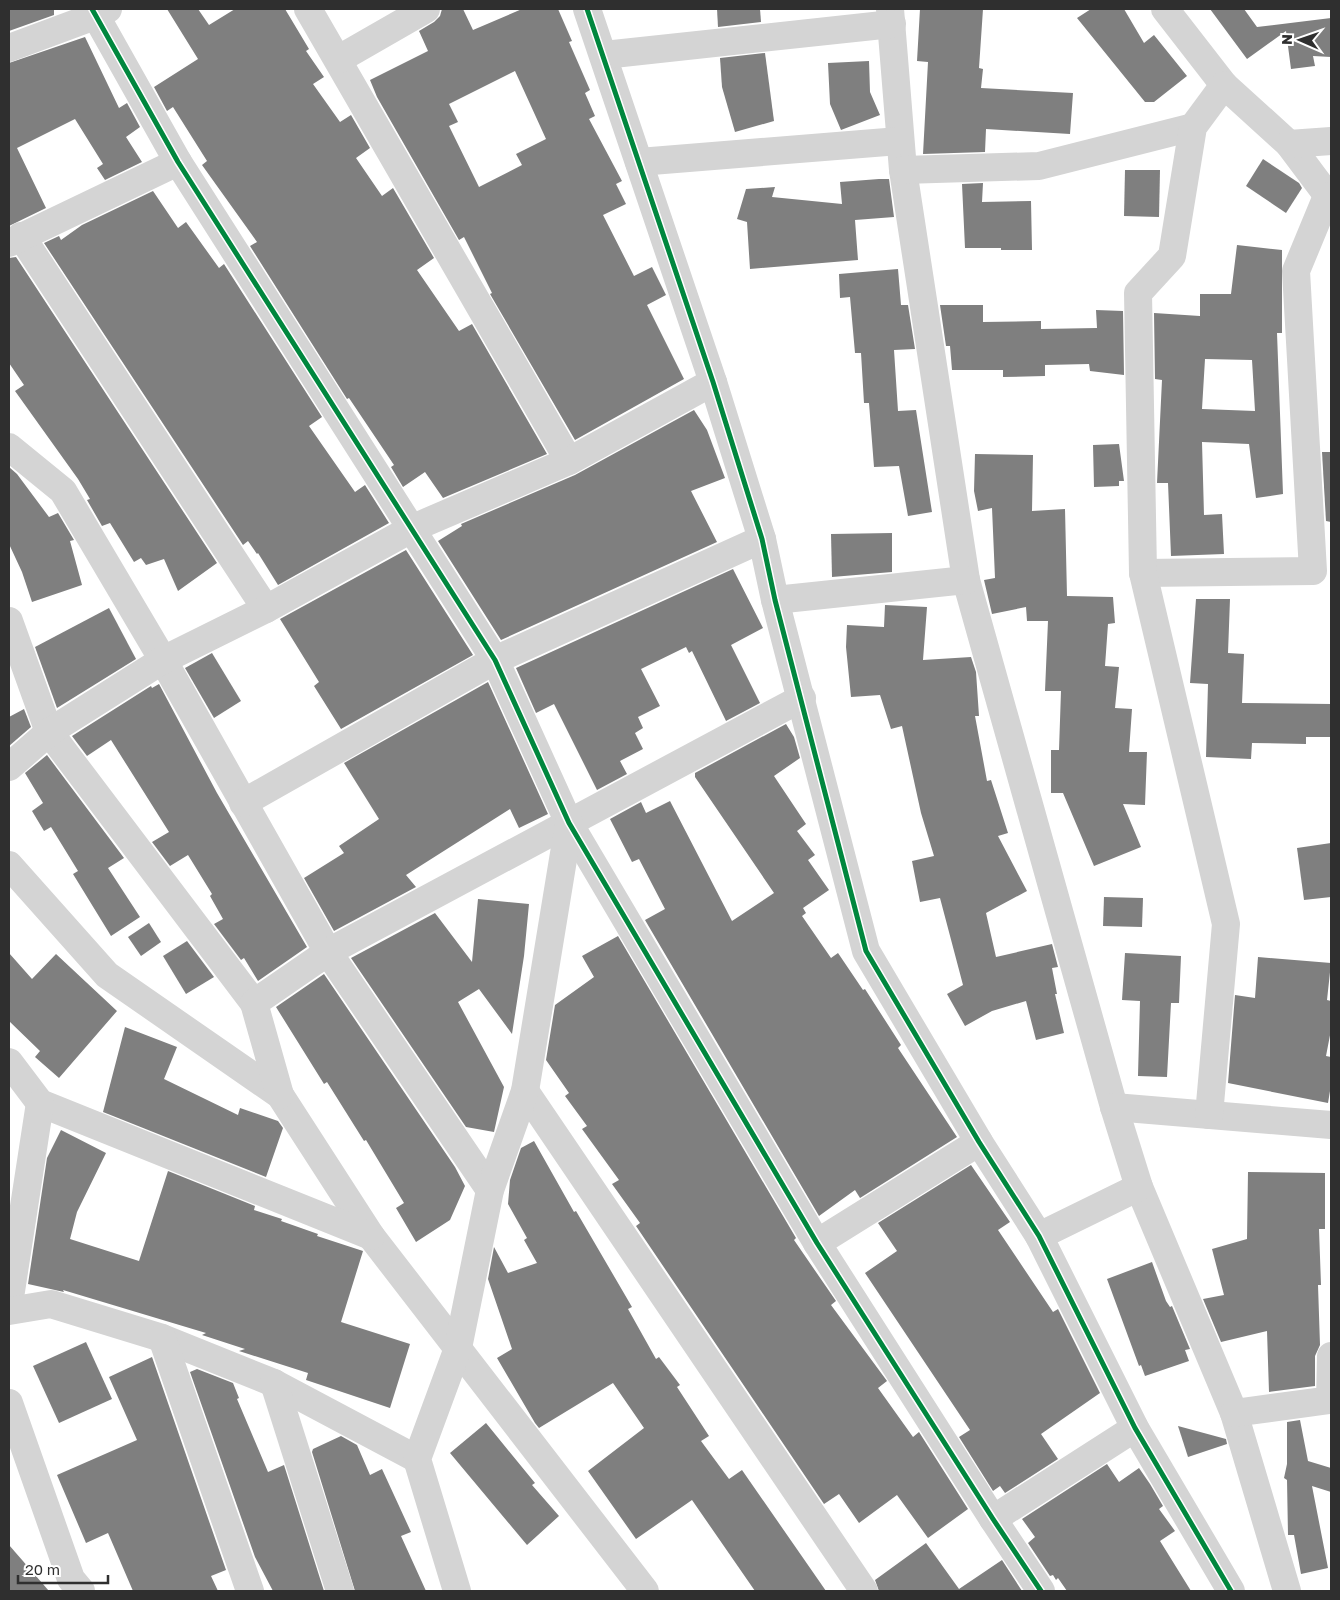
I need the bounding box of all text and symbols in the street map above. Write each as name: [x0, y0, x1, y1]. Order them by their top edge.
north arrow: [1275, 15, 1325, 65]
text: N: [1278, 34, 1295, 45]
scale bar: [18, 1552, 108, 1584]
text: 20 m: [25, 1560, 60, 1578]

